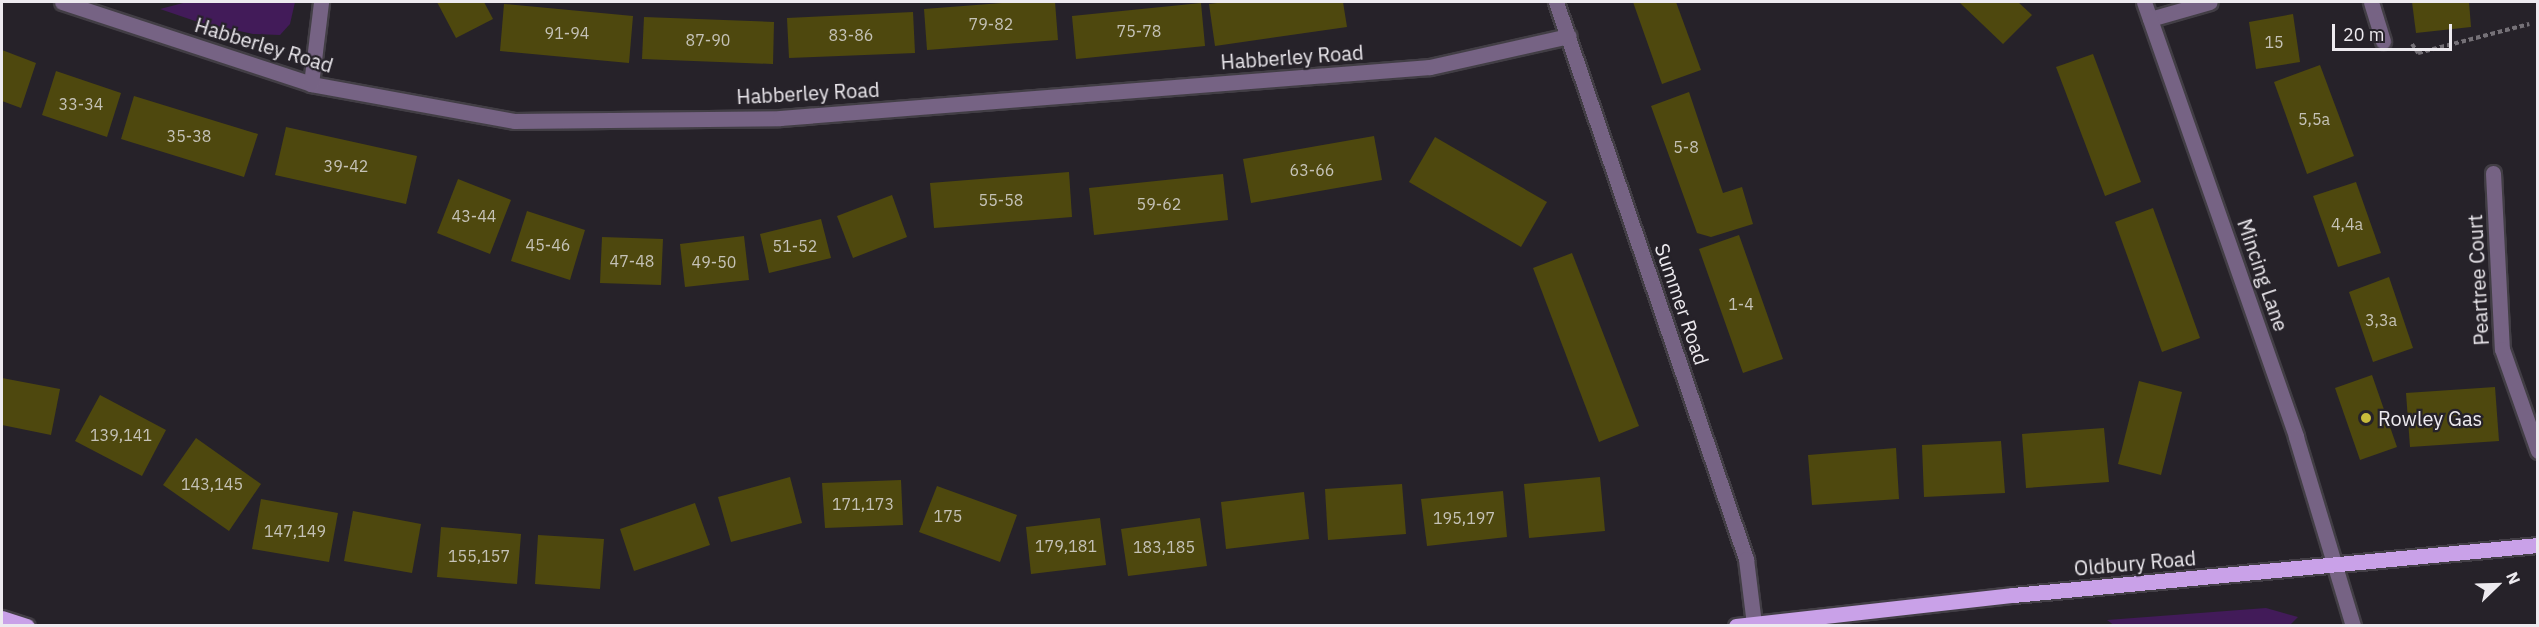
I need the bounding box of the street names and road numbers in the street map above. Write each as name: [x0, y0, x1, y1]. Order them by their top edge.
street label: Habberley Road: [192, 13, 336, 77]
street label: Habberley Road: [1220, 40, 1364, 74]
street label: Habberley Road: [736, 77, 880, 109]
street label: Peartree Court: [2463, 214, 2493, 346]
street label: Mincing Lane: [2233, 216, 2293, 334]
street label: Summer Road: [1650, 240, 1714, 368]
street label: Oldbury Road: [2073, 546, 2197, 580]

